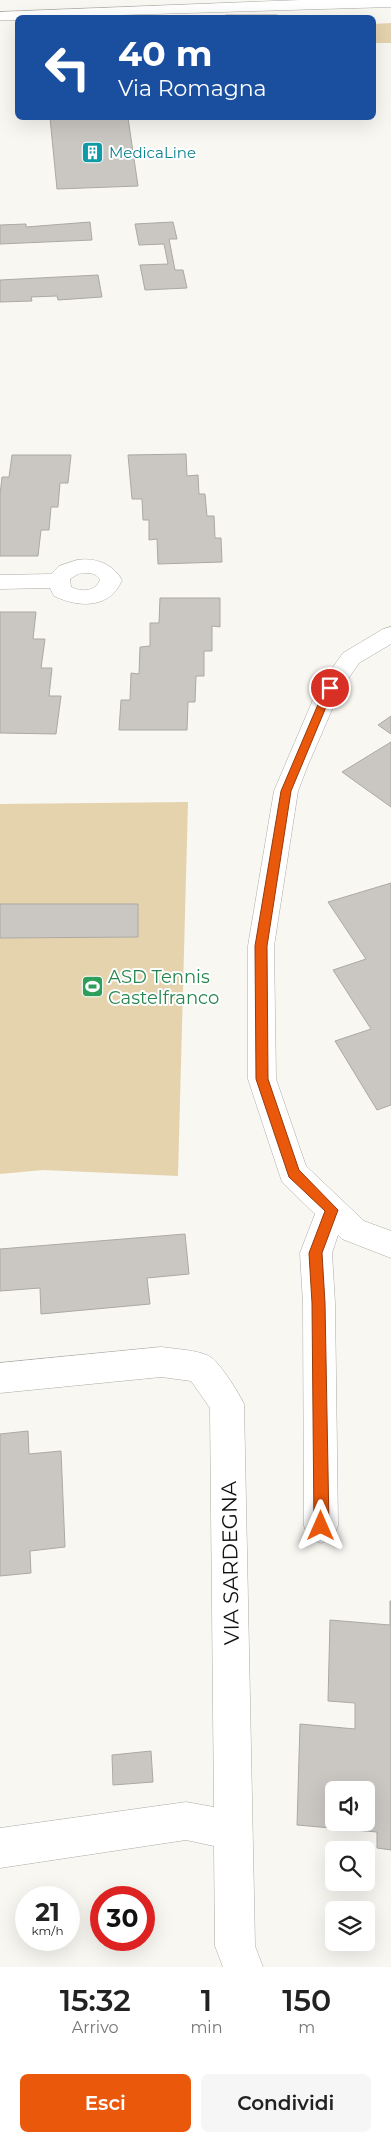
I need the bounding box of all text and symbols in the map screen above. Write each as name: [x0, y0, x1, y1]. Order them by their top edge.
text: 40 m: [118, 32, 213, 75]
icon: left: [35, 35, 100, 100]
text: Via Romagna: [118, 75, 267, 102]
building icon: MedicaLine: [81, 140, 105, 164]
place label: MedicaLine: [109, 143, 196, 162]
pin: [309, 667, 351, 709]
icon: arrive: [316, 674, 344, 702]
place label: ASD Tennis Castelfranco: [108, 966, 219, 1009]
sports icon: ASD Tennis Castelfranco: [80, 975, 104, 999]
street label: VIA SARDEGNA: [216, 1480, 244, 1645]
position arrow: [294, 1499, 346, 1551]
map controls: [325, 1781, 375, 1951]
button: sound: [325, 1781, 375, 1831]
button: search: [325, 1841, 375, 1891]
speed limit sign: 30: [90, 1886, 155, 1951]
text: 21: [35, 1897, 60, 1927]
button: layers: [325, 1901, 375, 1951]
text: km/h: [31, 1923, 64, 1938]
text: 15:32: [60, 1982, 131, 2019]
text: 1: [201, 1982, 212, 2019]
text: 150: [282, 1982, 331, 2019]
text: Arrivo: [72, 2018, 119, 2037]
text: min: [190, 2018, 223, 2037]
text: m: [298, 2018, 315, 2037]
button: Esci: [20, 2074, 191, 2132]
button: Condividi: [201, 2074, 371, 2132]

